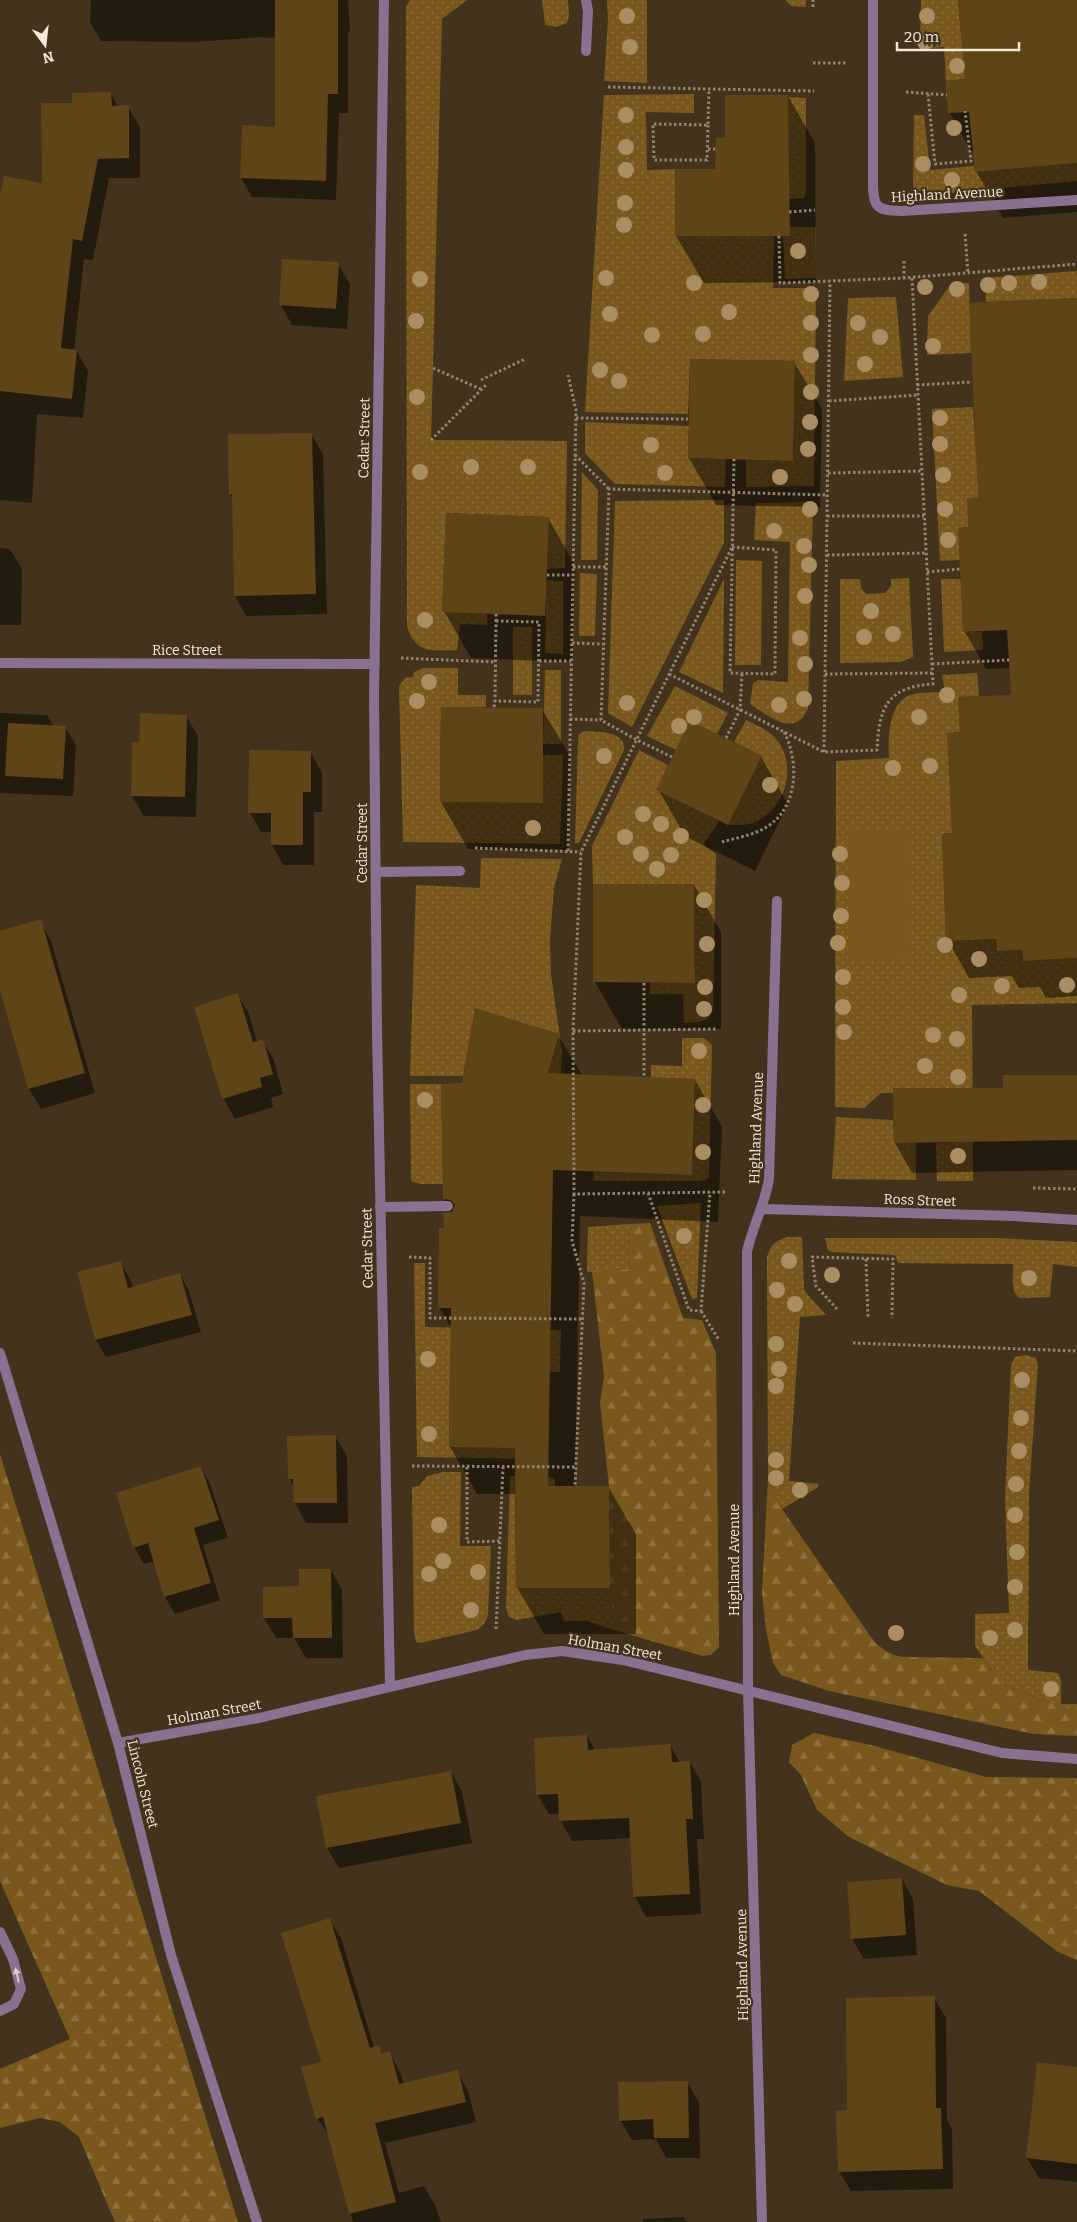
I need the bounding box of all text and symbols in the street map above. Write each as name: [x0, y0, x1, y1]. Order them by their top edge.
north arrow: [20, 20, 70, 70]
scale bar: [897, 20, 1020, 52]
text: 20 m: [904, 28, 940, 46]
text: N: [41, 47, 56, 67]
street label: Highland Avenue: [890, 183, 1004, 206]
street label: Cedar Street: [355, 398, 374, 478]
street label: Rice Street: [152, 642, 222, 659]
street label: Cedar Street: [354, 803, 371, 883]
street label: Highland Avenue: [746, 1072, 767, 1184]
street label: Ross Street: [883, 1191, 957, 1210]
street label: Cedar Street: [358, 1208, 377, 1288]
street label: Highland Avenue: [726, 1504, 743, 1616]
street label: Holman Street: [567, 1631, 663, 1664]
street label: Holman Street: [166, 1696, 262, 1729]
street label: Lincoln Street: [123, 1738, 162, 1830]
street label: Highland Avenue: [733, 1909, 752, 2021]
one-way arrow: [13, 1967, 21, 1983]

